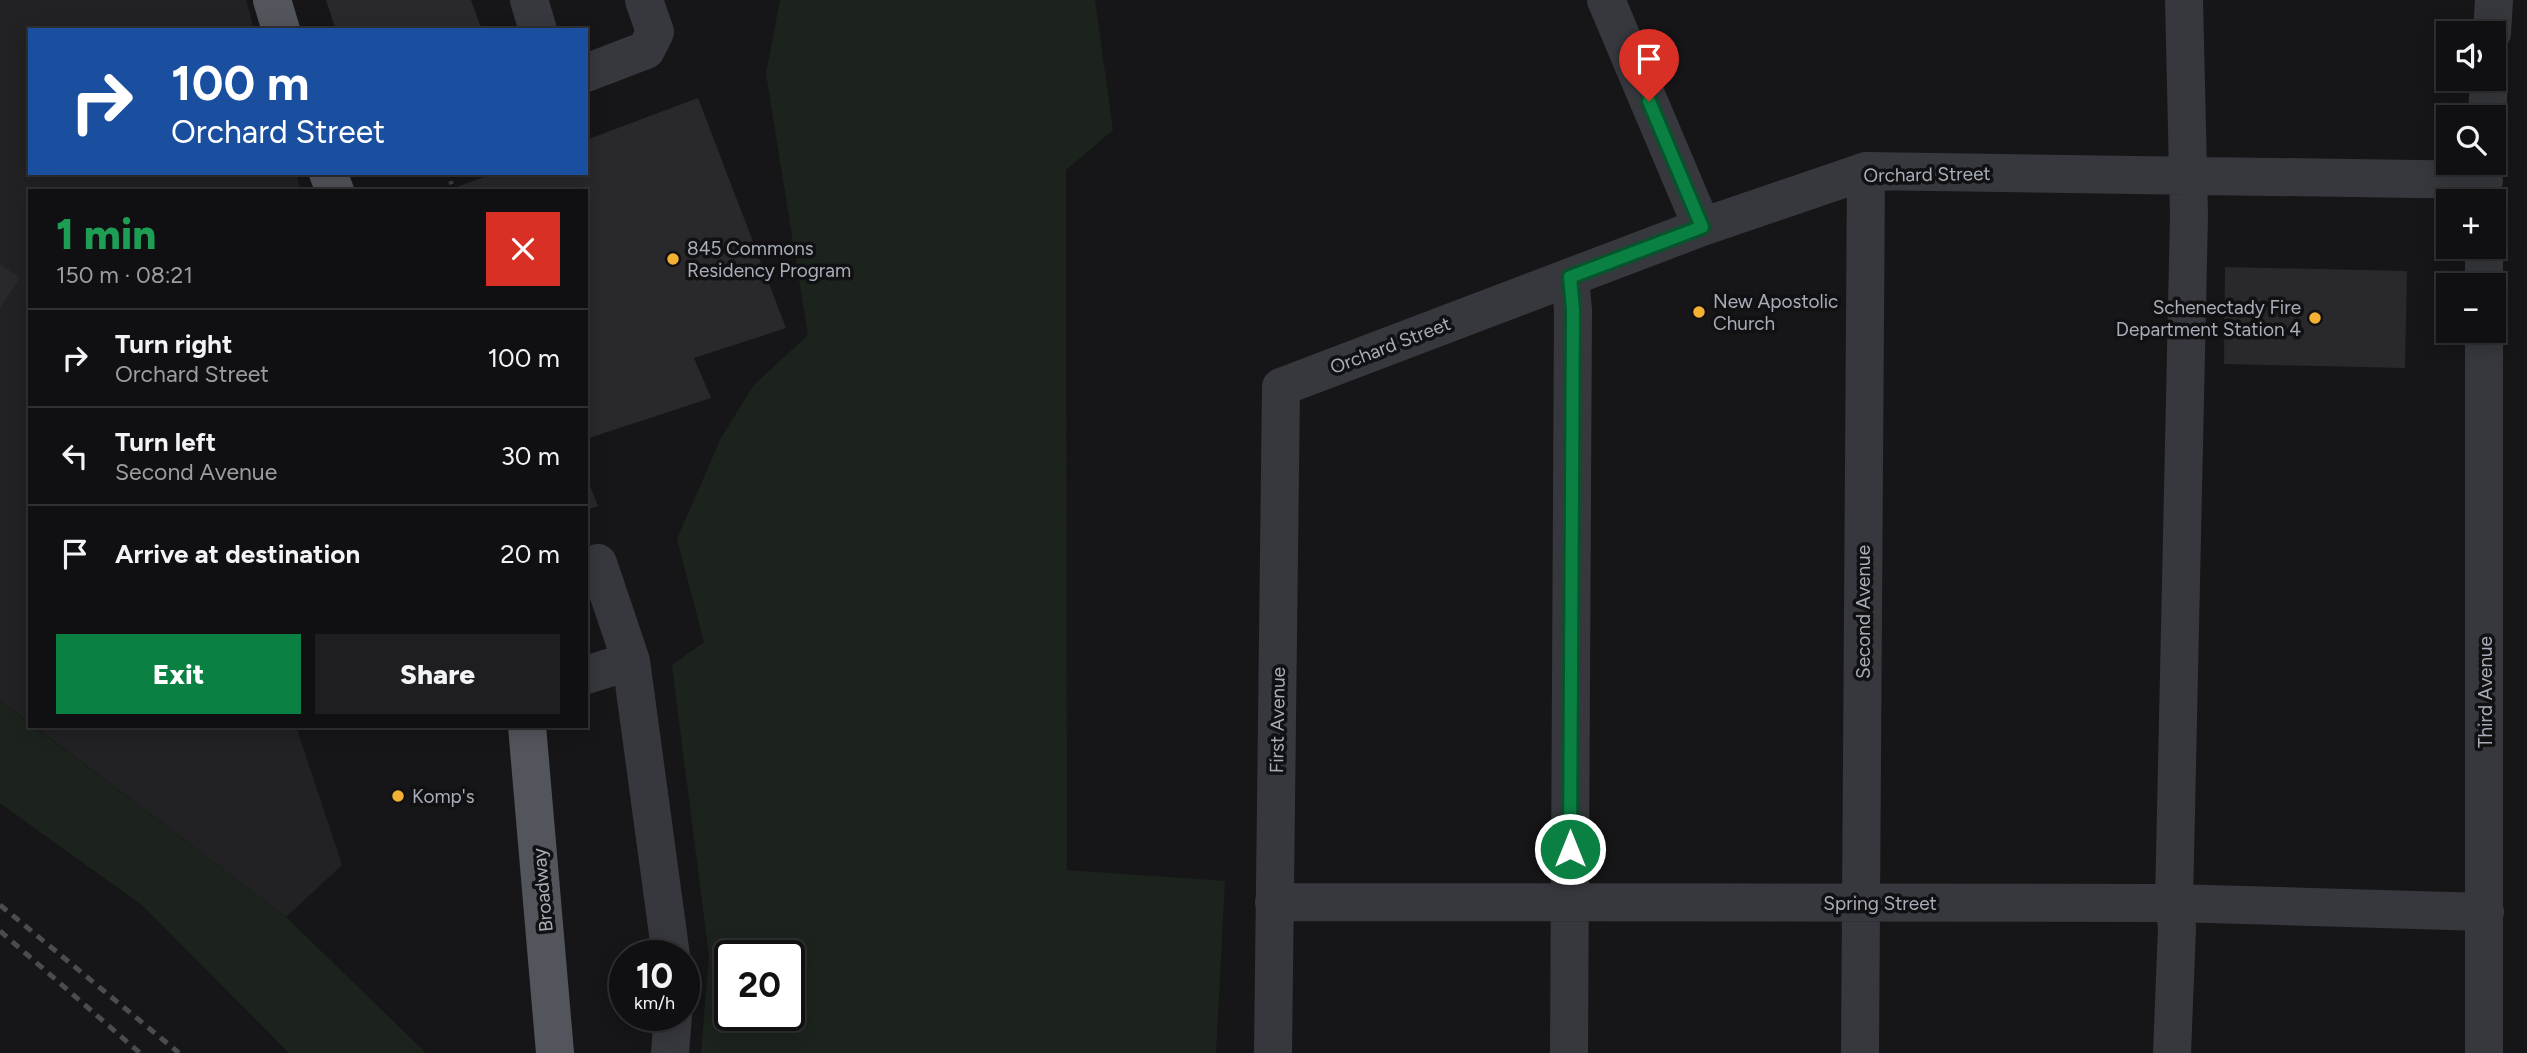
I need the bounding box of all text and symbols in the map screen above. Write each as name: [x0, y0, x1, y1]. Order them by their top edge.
map controls: [2436, 21, 2506, 343]
button: sound: [2436, 21, 2506, 91]
pin: [1619, 29, 1679, 101]
icon: arrive: [1630, 40, 1668, 78]
text: 100 m: [171, 53, 310, 112]
icon: right: [56, 56, 147, 147]
button: search: [2436, 105, 2506, 175]
text: Orchard Street: [171, 113, 385, 151]
street label: Orchard Street: [1863, 162, 1991, 187]
button: +: [2436, 189, 2506, 259]
text: 1 min: [56, 209, 156, 260]
button: close: [486, 212, 560, 286]
place label: 845 Commons Residency Program: [687, 237, 851, 282]
marker: 845 Commons Residency Program: [665, 251, 681, 267]
text: 150 m · 08:21: [56, 261, 193, 289]
button: −: [2436, 273, 2506, 343]
place label: New Apostolic Church: [1713, 290, 1838, 335]
place label: Schenectady Fire Department Station 4: [2116, 296, 2301, 341]
marker: New Apostolic Church: [1691, 304, 1707, 320]
marker: Schenectady Fire Department Station 4: [2307, 310, 2323, 326]
street label: Orchard Street: [1327, 312, 1454, 379]
text: Turn right: [115, 328, 232, 360]
icon: right: [56, 339, 94, 377]
text: 100 m: [487, 342, 560, 374]
text: Orchard Street: [115, 360, 269, 388]
text: Turn left: [115, 426, 216, 458]
icon: left: [56, 437, 94, 475]
text: 30 m: [501, 440, 560, 472]
text: Second Avenue: [115, 458, 277, 486]
icon: arrive: [56, 535, 94, 573]
text: Arrive at destination: [115, 538, 360, 570]
text: 20 m: [500, 538, 560, 570]
street label: Second Avenue: [1852, 545, 1875, 679]
button: Exit: [56, 634, 301, 714]
button: Share: [315, 634, 560, 714]
street label: Third Avenue: [2474, 636, 2497, 748]
street label: First Avenue: [1265, 667, 1290, 773]
place label: Komp's: [412, 785, 475, 808]
marker: Komp's: [390, 788, 406, 804]
position arrow: [1533, 812, 1607, 886]
street label: Broadway: [527, 847, 558, 933]
street label: Spring Street: [1823, 892, 1937, 915]
speed limit sign: 20: [714, 940, 805, 1031]
text: 10: [636, 955, 673, 997]
text: km/h: [634, 992, 675, 1014]

